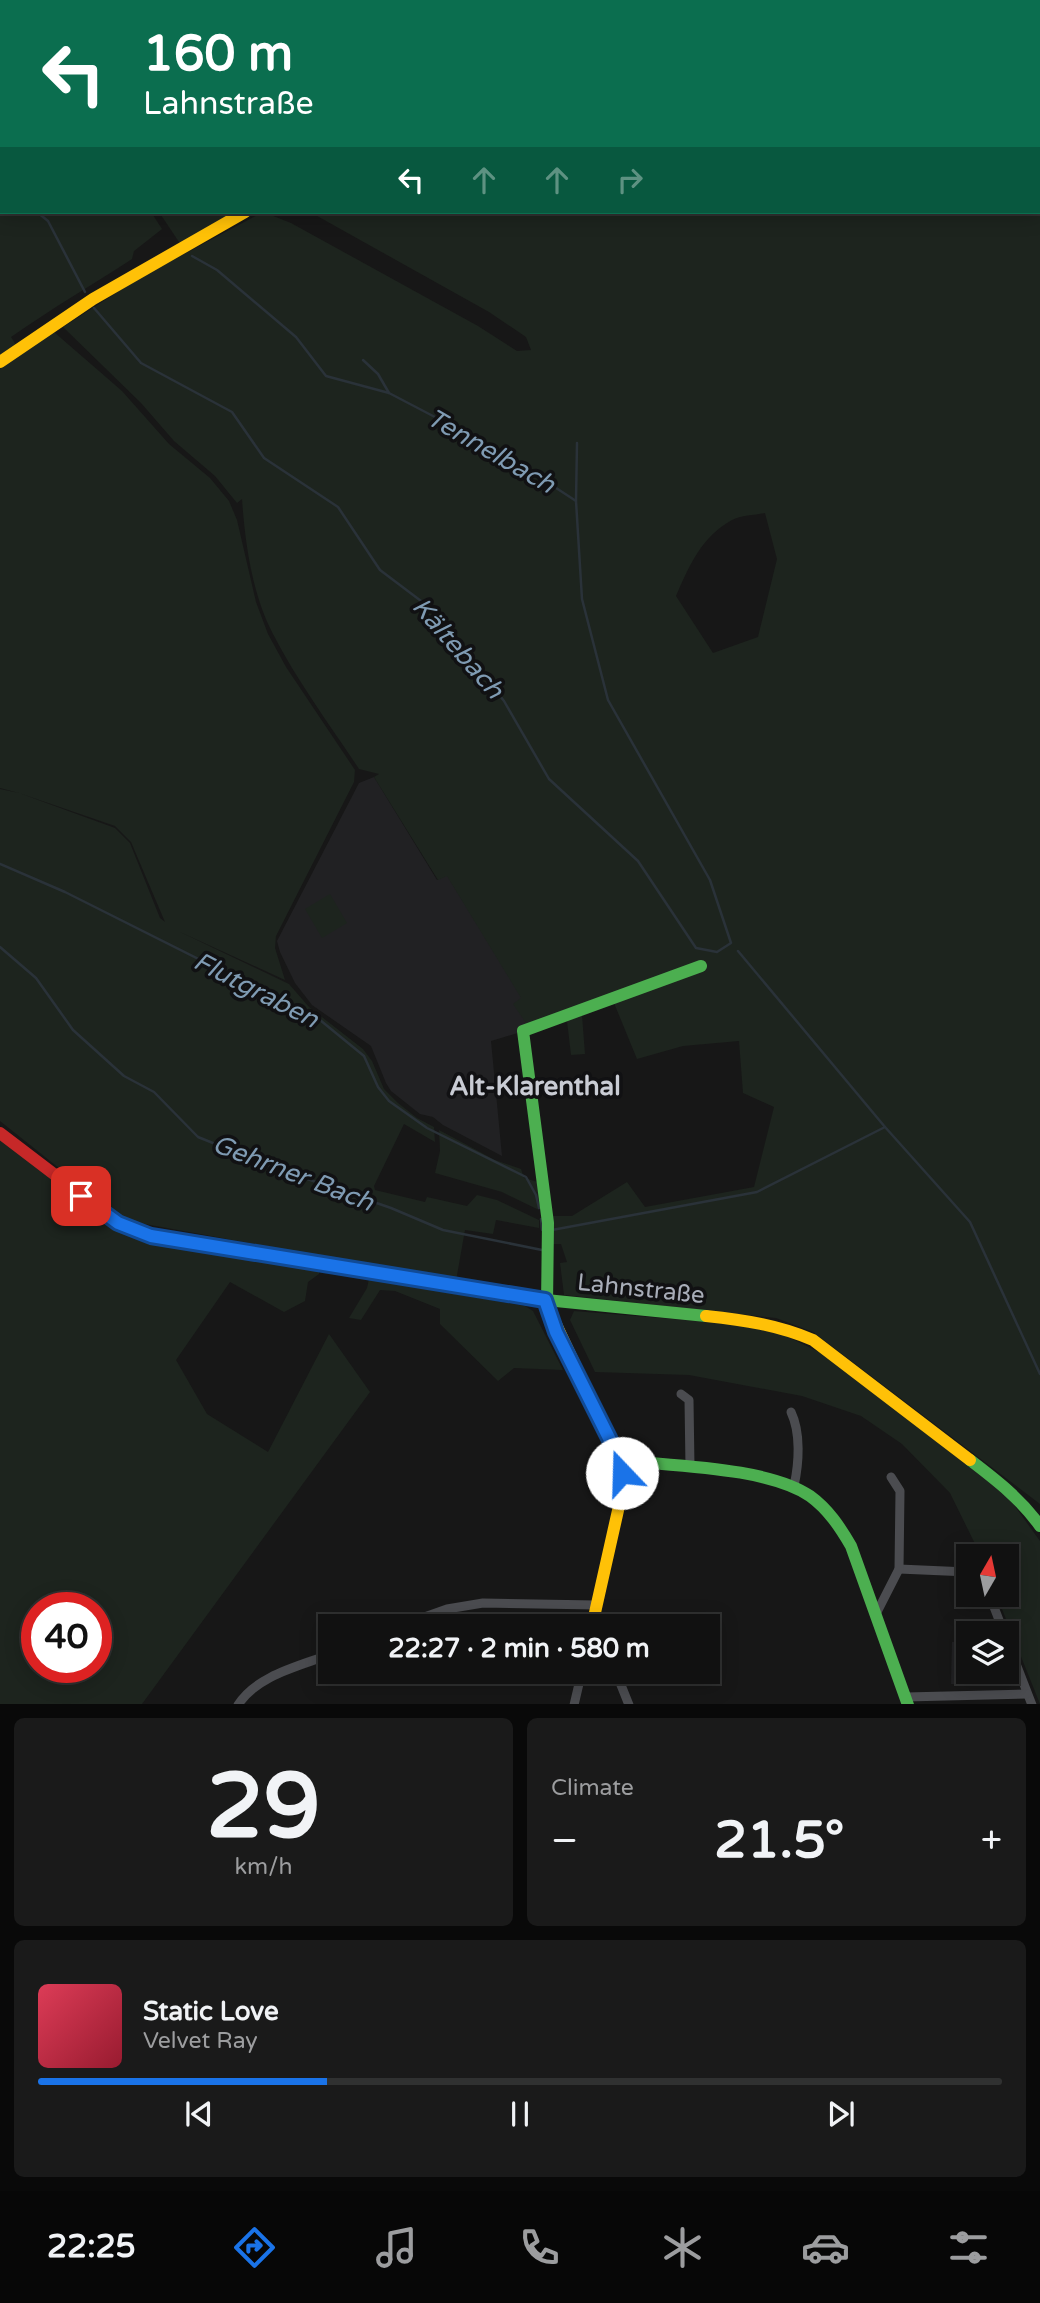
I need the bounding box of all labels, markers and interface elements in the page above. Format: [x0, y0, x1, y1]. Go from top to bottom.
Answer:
text: 160 m [143, 25, 293, 84]
icon: left [28, 28, 119, 119]
text: Lahnstraße [143, 85, 314, 123]
icon: left [392, 161, 430, 199]
icon: ahead [465, 161, 503, 199]
icon: ahead [538, 161, 576, 199]
icon: right [611, 161, 649, 199]
water label: Tennelbach [422, 402, 561, 501]
water label: Kältebach [406, 591, 511, 706]
water label: Flutgraben [189, 945, 324, 1035]
district label: Alt-Klarenthal [449, 1071, 621, 1102]
water label: Gehrner Bach [208, 1128, 379, 1218]
pin [51, 1166, 111, 1226]
icon: arrive [62, 1177, 100, 1215]
street label: Lahnstraße [576, 1268, 706, 1310]
position arrow [585, 1436, 659, 1510]
north arrow [956, 1544, 1018, 1606]
map controls [956, 1544, 1019, 1684]
speed limit sign: 40 [21, 1592, 112, 1683]
button: layers [956, 1621, 1019, 1684]
text: 22:27 · 2 min · 580 m [388, 1633, 650, 1664]
text: 29 [206, 1752, 321, 1862]
text: Climate [551, 1774, 634, 1802]
text: 21.5° [714, 1809, 844, 1872]
text: − [551, 1818, 578, 1864]
text: + [981, 1818, 1002, 1864]
text: km/h [235, 1853, 292, 1881]
text: Static Love [143, 1996, 279, 2027]
text: Velvet Ray [143, 2027, 258, 2055]
icon: previous [180, 2095, 218, 2133]
icon: pause [501, 2095, 539, 2133]
icon: next [822, 2095, 860, 2133]
icon: directions [230, 2223, 279, 2272]
icon: music [372, 2223, 421, 2272]
icon: phone [515, 2223, 564, 2272]
icon: climate [658, 2223, 707, 2272]
icon: car [801, 2223, 850, 2272]
icon: filters [944, 2223, 993, 2272]
text: 22:25 [47, 2228, 136, 2266]

